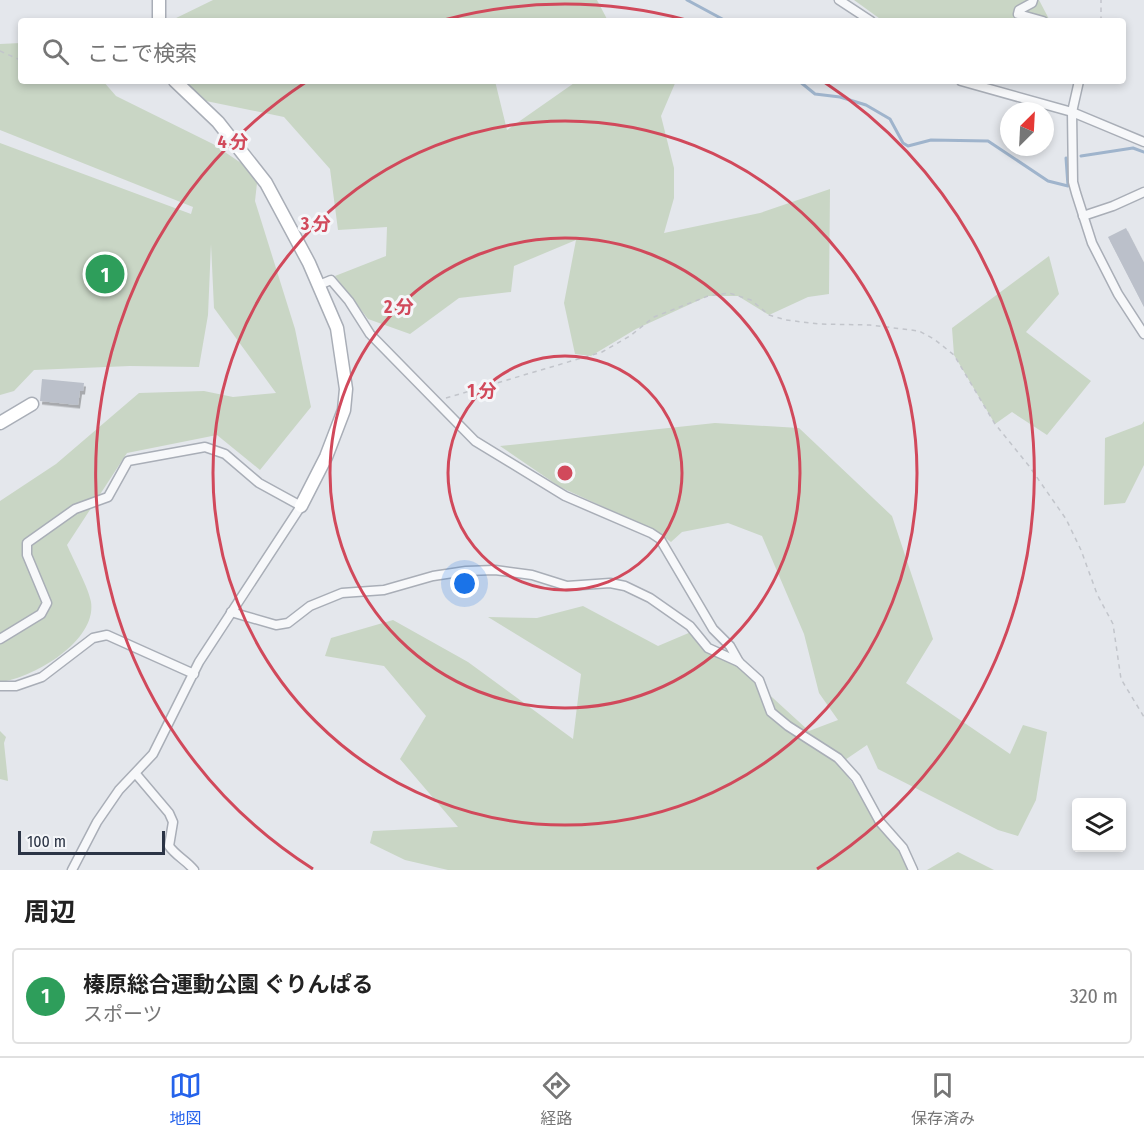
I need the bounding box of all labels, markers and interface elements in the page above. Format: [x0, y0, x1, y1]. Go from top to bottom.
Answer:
search box [18, 18, 1126, 84]
icon: search [39, 35, 72, 68]
text: ここで検索 [87, 40, 197, 67]
north arrow [1000, 102, 1054, 156]
text: 4 分 [218, 131, 249, 153]
text: 3 分 [300, 213, 331, 235]
pin: 1 [86, 252, 124, 296]
text: 2 分 [383, 296, 414, 318]
text: 1 分 [467, 380, 497, 402]
centre of rings [555, 463, 575, 483]
your location [450, 569, 479, 598]
map controls [1072, 798, 1126, 852]
button: layers [1072, 798, 1126, 852]
scale bar [18, 828, 165, 856]
text: 100 m [27, 832, 66, 851]
text: 周辺 [24, 897, 76, 928]
text: 榛原総合運動公園 ぐりんぱる [83, 971, 374, 998]
text: 1 [41, 984, 50, 1008]
text: 320 m [1070, 984, 1118, 1008]
text: スポーツ [83, 1002, 163, 1026]
tab: 地図 [169, 1069, 202, 1129]
tab: 経路 [540, 1069, 573, 1129]
tab: 保存済み [911, 1069, 975, 1129]

